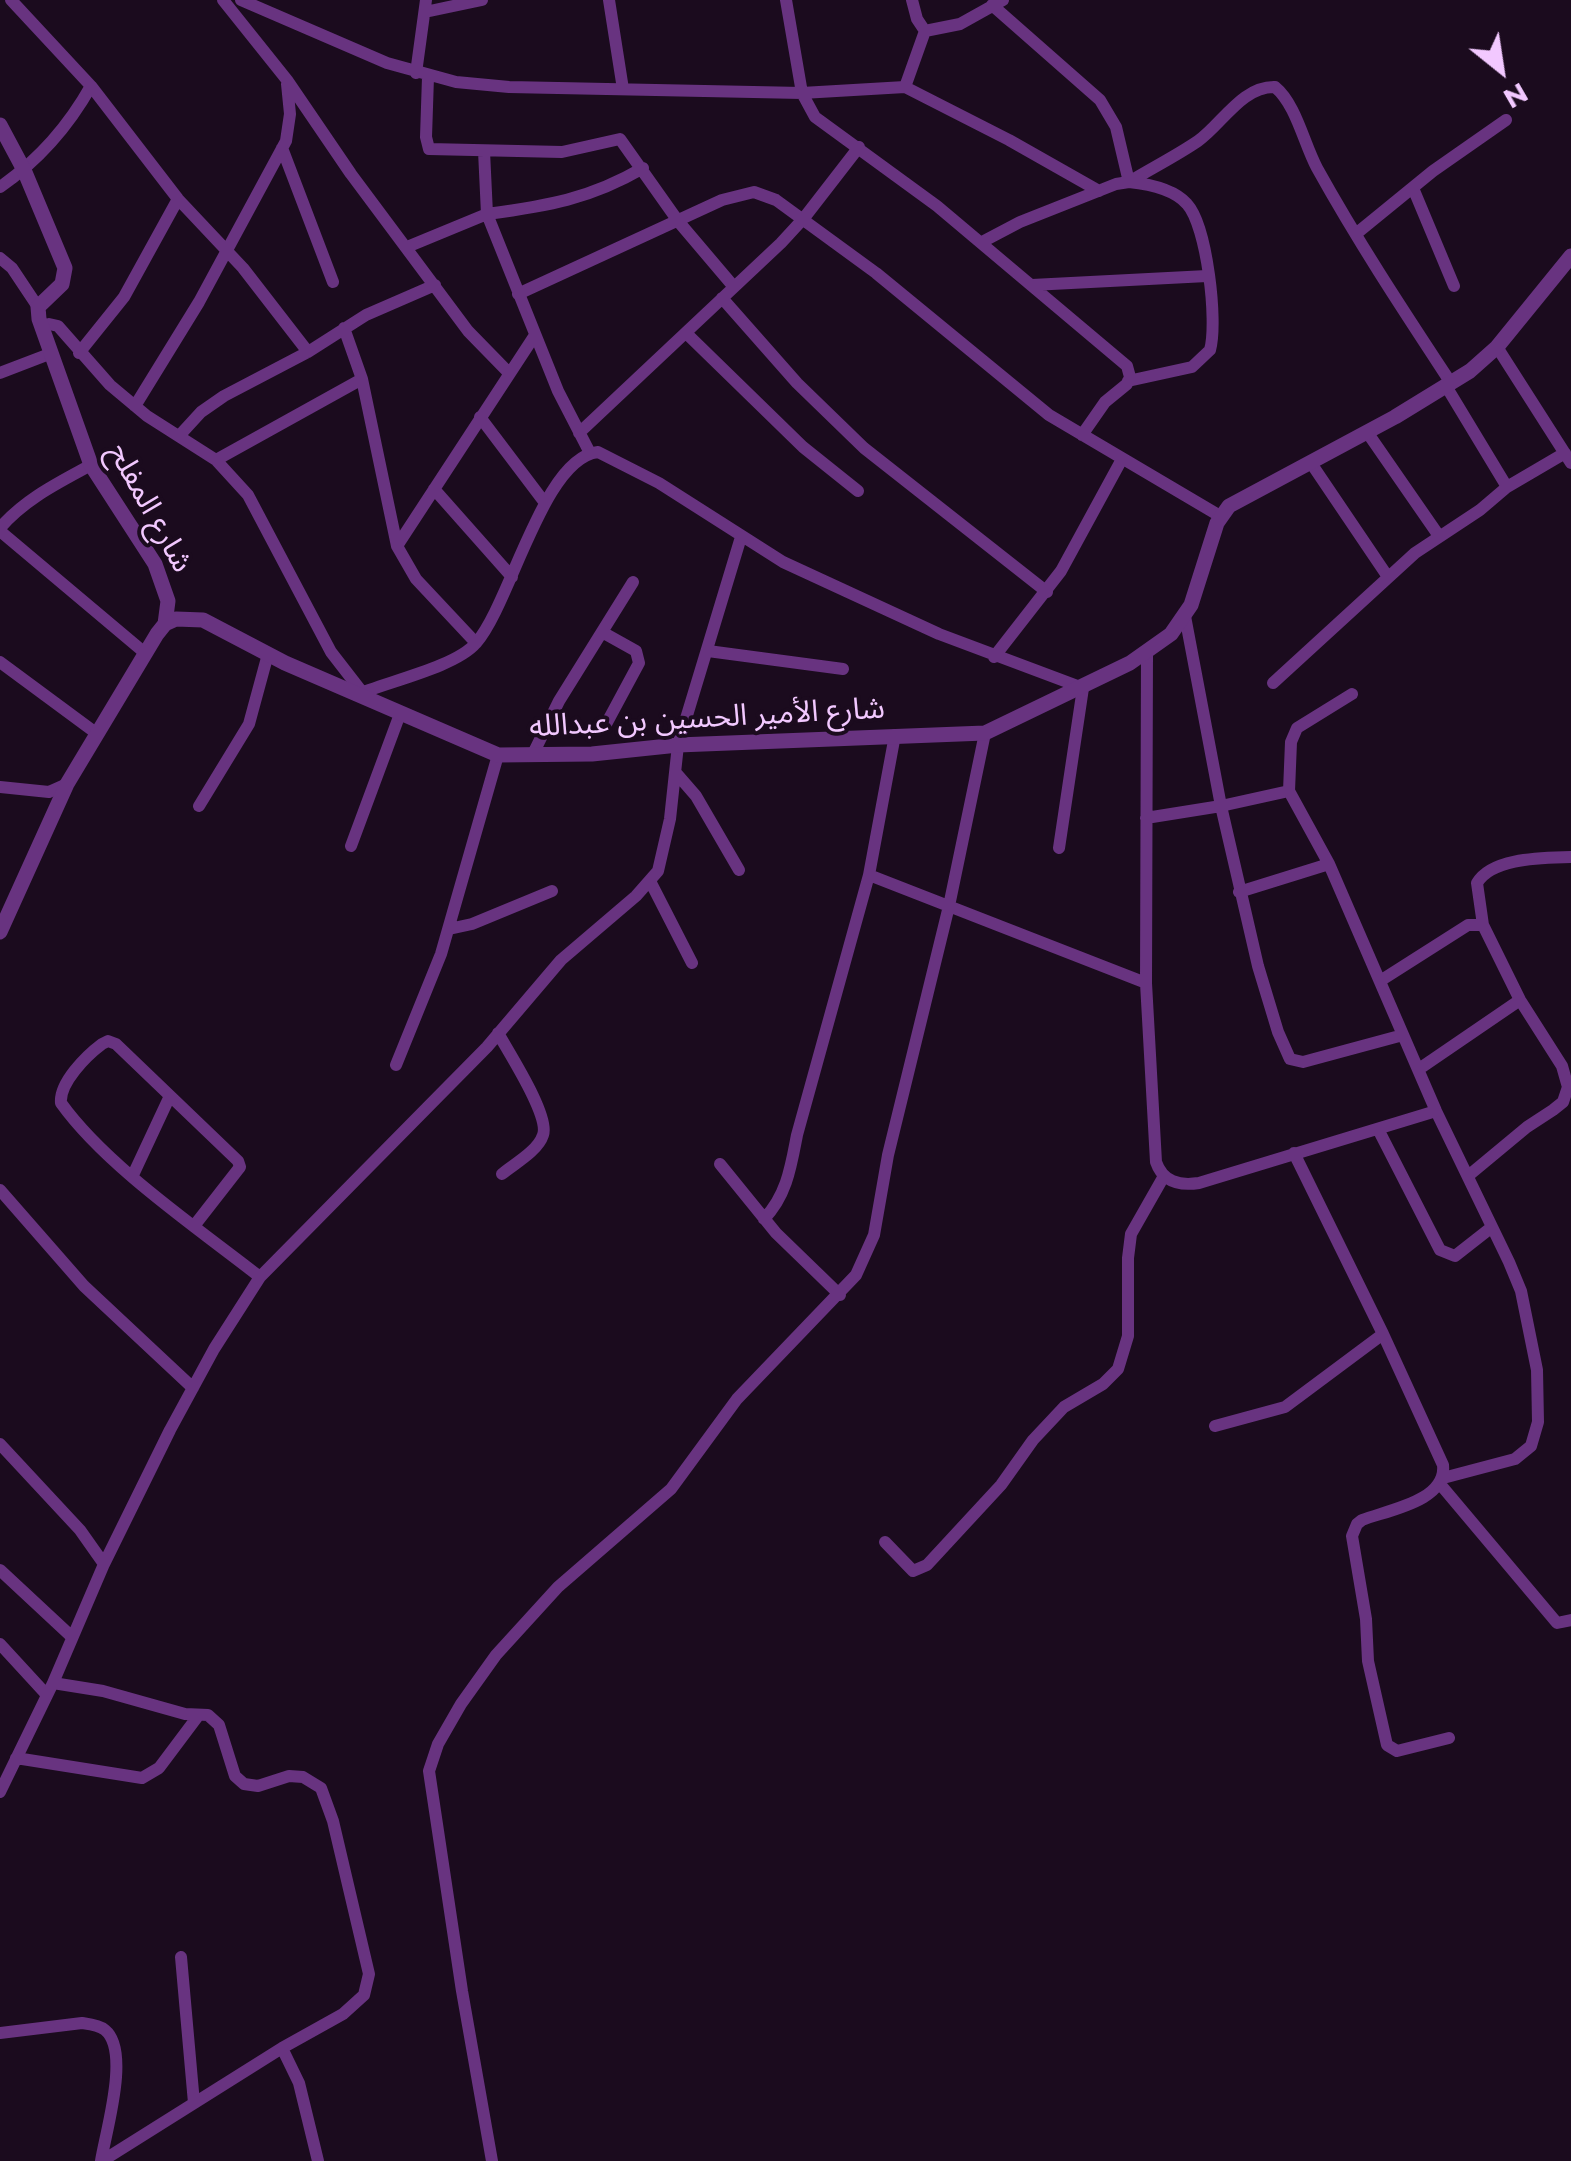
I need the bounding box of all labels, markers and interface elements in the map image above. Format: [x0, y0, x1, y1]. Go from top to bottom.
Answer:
north arrow [1451, 20, 1551, 120]
text: N [1498, 76, 1534, 116]
street label: شارع المفلح [100, 437, 200, 579]
street label: شارع الأمير الحسين بن عبدالله [528, 691, 886, 745]

